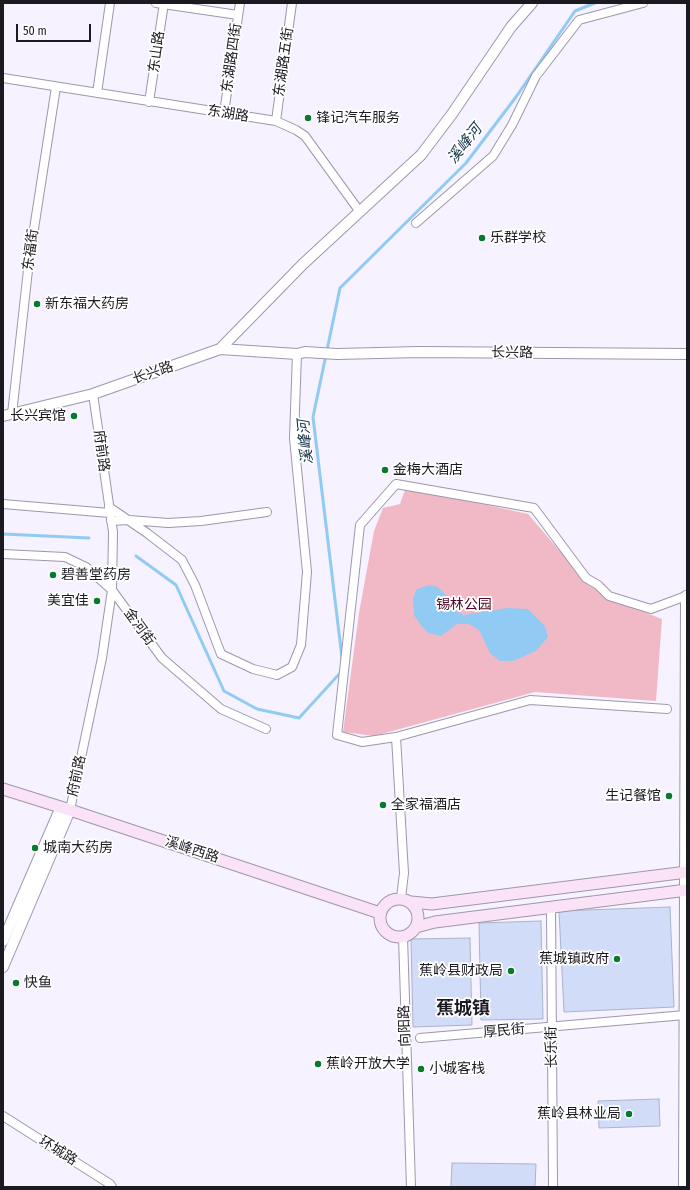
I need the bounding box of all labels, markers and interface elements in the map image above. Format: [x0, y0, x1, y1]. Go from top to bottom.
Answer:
scale bar [18, 16, 93, 42]
street label: 东湖路四街 [219, 22, 245, 94]
text: 50 m [23, 24, 47, 38]
street label: 东湖路五街 [271, 26, 297, 98]
street label: 东山路 [146, 30, 168, 74]
street label: 东湖路 [206, 102, 250, 126]
place label: 锋记汽车服务 [316, 110, 400, 126]
marker: 锋记汽车服务 [303, 113, 313, 123]
water label: 溪峰河 [444, 121, 486, 167]
street label: 东福街 [20, 228, 42, 272]
place label: 乐群学校 [490, 230, 546, 246]
marker: 乐群学校 [477, 233, 487, 243]
place label: 新东福大药房 [45, 296, 129, 312]
marker: 新东福大药房 [32, 299, 42, 309]
street label: 长兴路 [491, 344, 533, 362]
street label: 长兴路 [130, 358, 176, 388]
place label: 长兴宾馆 [10, 408, 66, 424]
marker: 长兴宾馆 [69, 411, 79, 421]
water label: 溪峰河 [295, 419, 317, 465]
street label: 府前路 [90, 429, 112, 473]
place label: 金梅大酒店 [393, 462, 463, 478]
marker: 金梅大酒店 [380, 465, 390, 475]
place label: 碧善堂药房 [61, 567, 131, 583]
marker: 碧善堂药房 [48, 570, 58, 580]
place label: 美宜佳 [47, 593, 89, 609]
marker: 美宜佳 [92, 596, 102, 606]
park label: 锡林公园 [436, 597, 492, 613]
street label: 金河街 [120, 605, 158, 649]
street label: 府前路 [64, 754, 90, 798]
place label: 生记餐馆 [605, 788, 661, 804]
marker: 生记餐馆 [664, 791, 674, 801]
place label: 全家福酒店 [391, 797, 461, 813]
marker: 全家福酒店 [378, 800, 388, 810]
street label: 溪峰西路 [163, 833, 221, 867]
place label: 城南大药房 [43, 840, 113, 856]
marker: 城南大药房 [30, 843, 40, 853]
place label: 蕉城镇政府 [539, 951, 609, 967]
marker: 蕉城镇政府 [612, 954, 622, 964]
place label: 蕉岭县财政局 [419, 963, 503, 979]
marker: 蕉岭县财政局 [506, 966, 516, 976]
place label: 快鱼 [24, 975, 52, 991]
marker: 快鱼 [11, 978, 21, 988]
district label: 蕉城镇 [436, 998, 490, 1020]
street label: 向阳路 [396, 1005, 414, 1047]
street label: 厚民街 [482, 1021, 526, 1041]
street label: 长乐街 [543, 1026, 561, 1068]
place label: 蕉岭开放大学 [326, 1056, 410, 1072]
marker: 蕉岭开放大学 [313, 1059, 323, 1069]
place label: 小城客栈 [429, 1061, 485, 1077]
marker: 小城客栈 [416, 1064, 426, 1074]
place label: 蕉岭县林业局 [537, 1106, 621, 1122]
marker: 蕉岭县林业局 [624, 1109, 634, 1119]
street label: 环城路 [36, 1133, 80, 1169]

